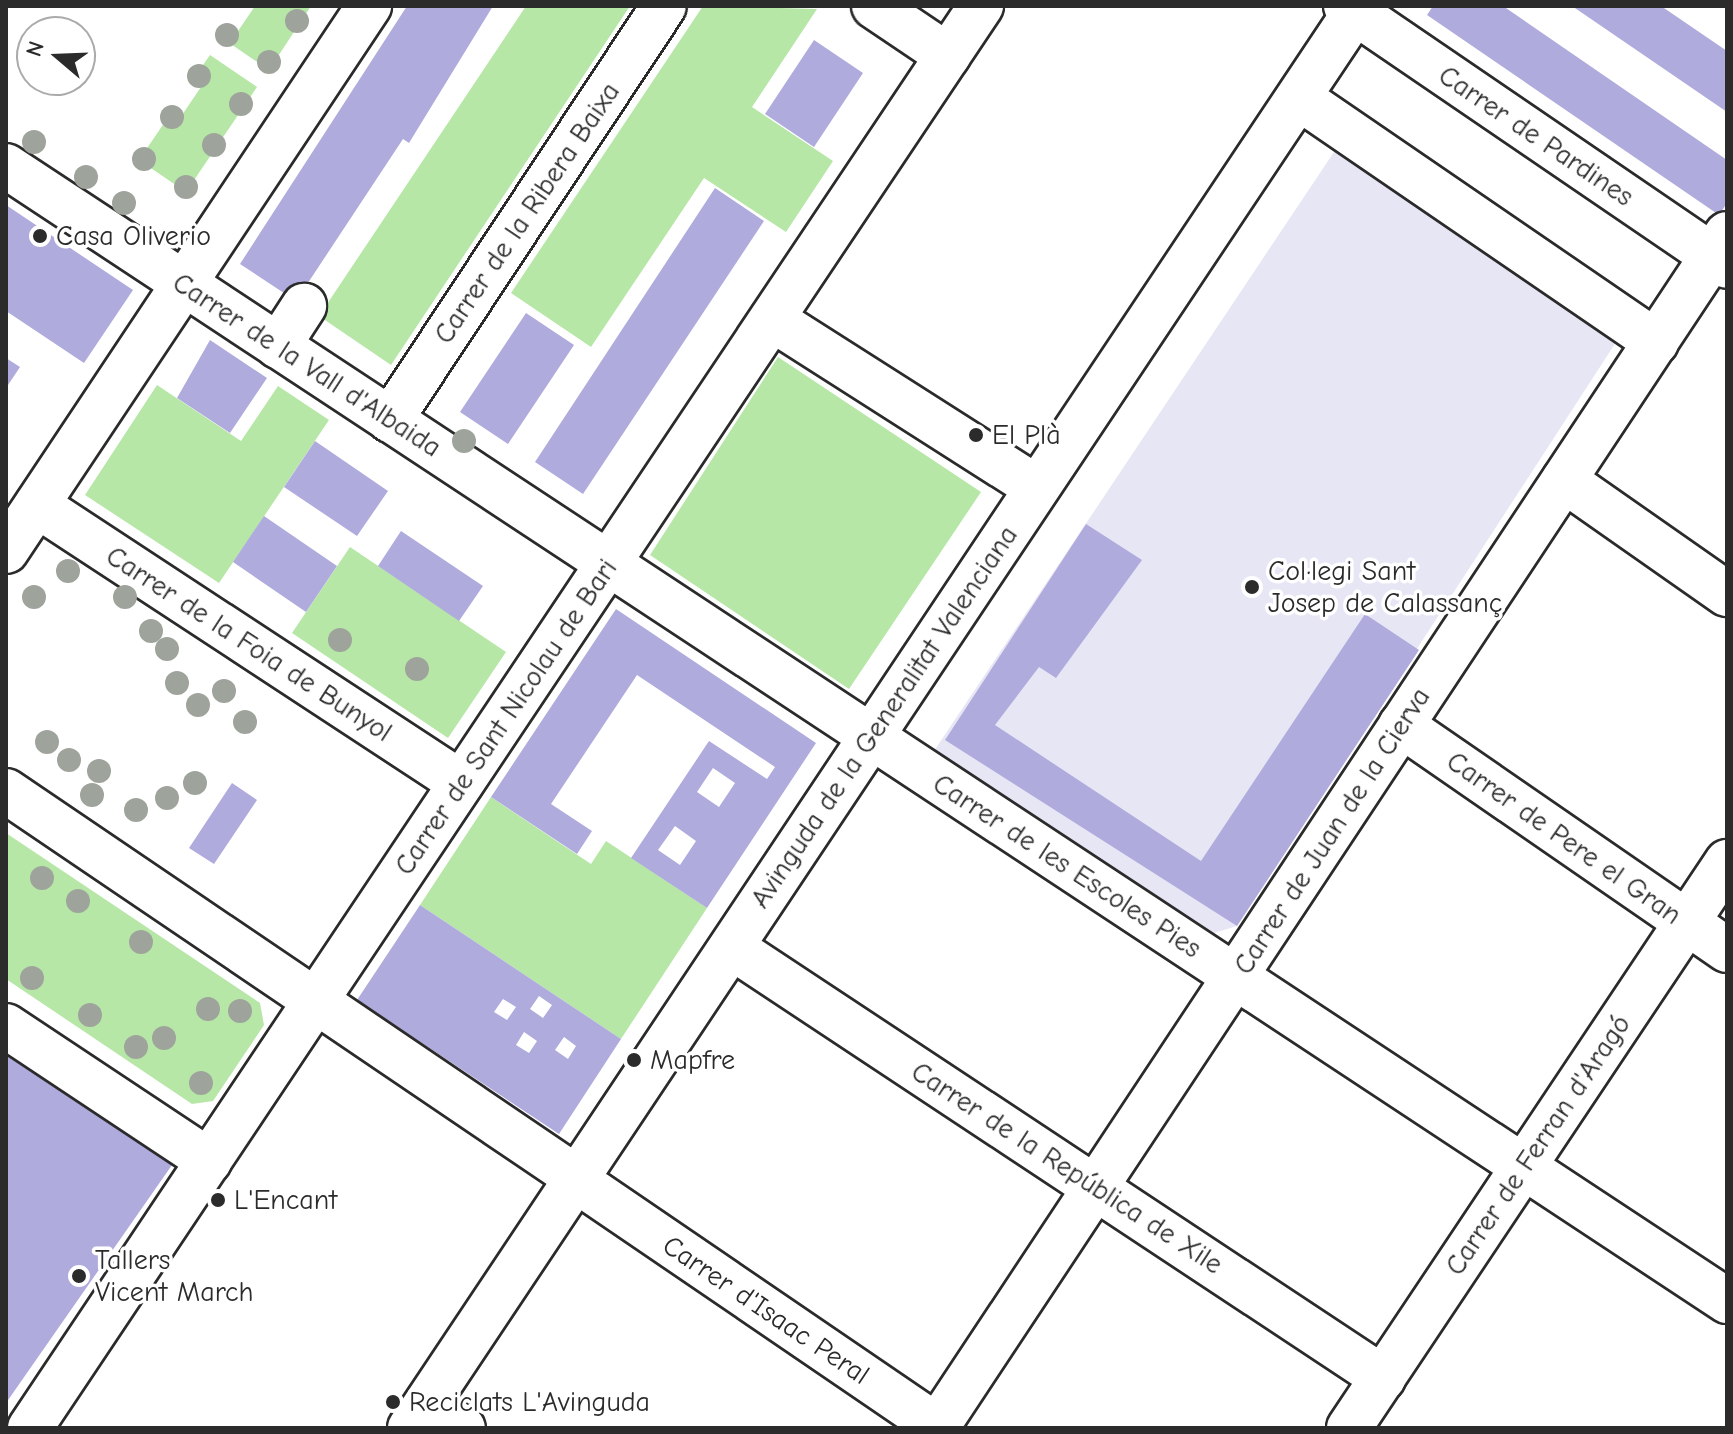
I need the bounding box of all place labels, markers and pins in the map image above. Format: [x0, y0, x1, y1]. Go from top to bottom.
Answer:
place label: Casa Oliverio [56, 219, 211, 253]
marker: Casa Oliverio [31, 227, 49, 245]
place label: El Plà [992, 418, 1061, 452]
marker: El Plà [967, 426, 985, 444]
place label: Col·legi Sant Josep de Calassanç [1268, 554, 1502, 620]
marker: Col·legi Sant Josep de Calassanç [1243, 578, 1261, 596]
place label: Mapfre [650, 1043, 735, 1077]
marker: Mapfre [625, 1051, 643, 1069]
place label: L'Encant [234, 1183, 337, 1217]
marker: L'Encant [209, 1191, 227, 1209]
place label: Tallers Vicent March [95, 1243, 253, 1309]
marker: Tallers Vicent March [70, 1267, 88, 1285]
place label: Reciclats L'Avinguda [409, 1385, 650, 1419]
marker: Reciclats L'Avinguda [384, 1393, 402, 1411]

